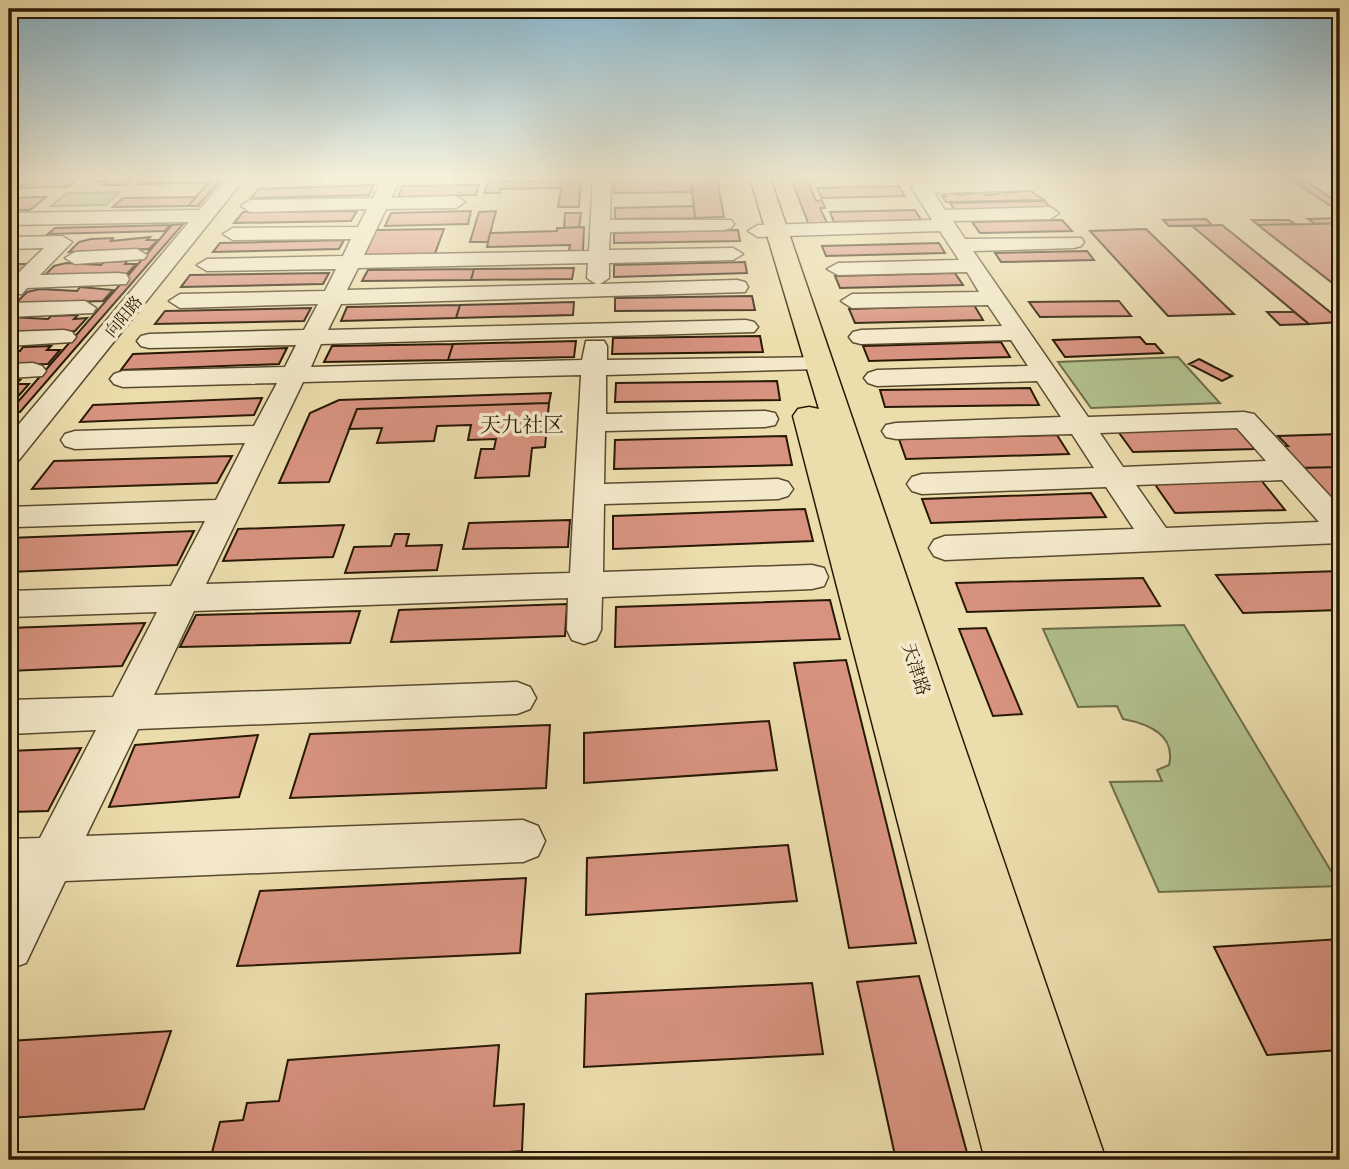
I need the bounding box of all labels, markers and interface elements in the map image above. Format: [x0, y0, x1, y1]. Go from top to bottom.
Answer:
street label: 向阳路 [100, 291, 146, 341]
district label: 天九社区 [480, 412, 564, 437]
street label: 天津路 [897, 640, 935, 698]

